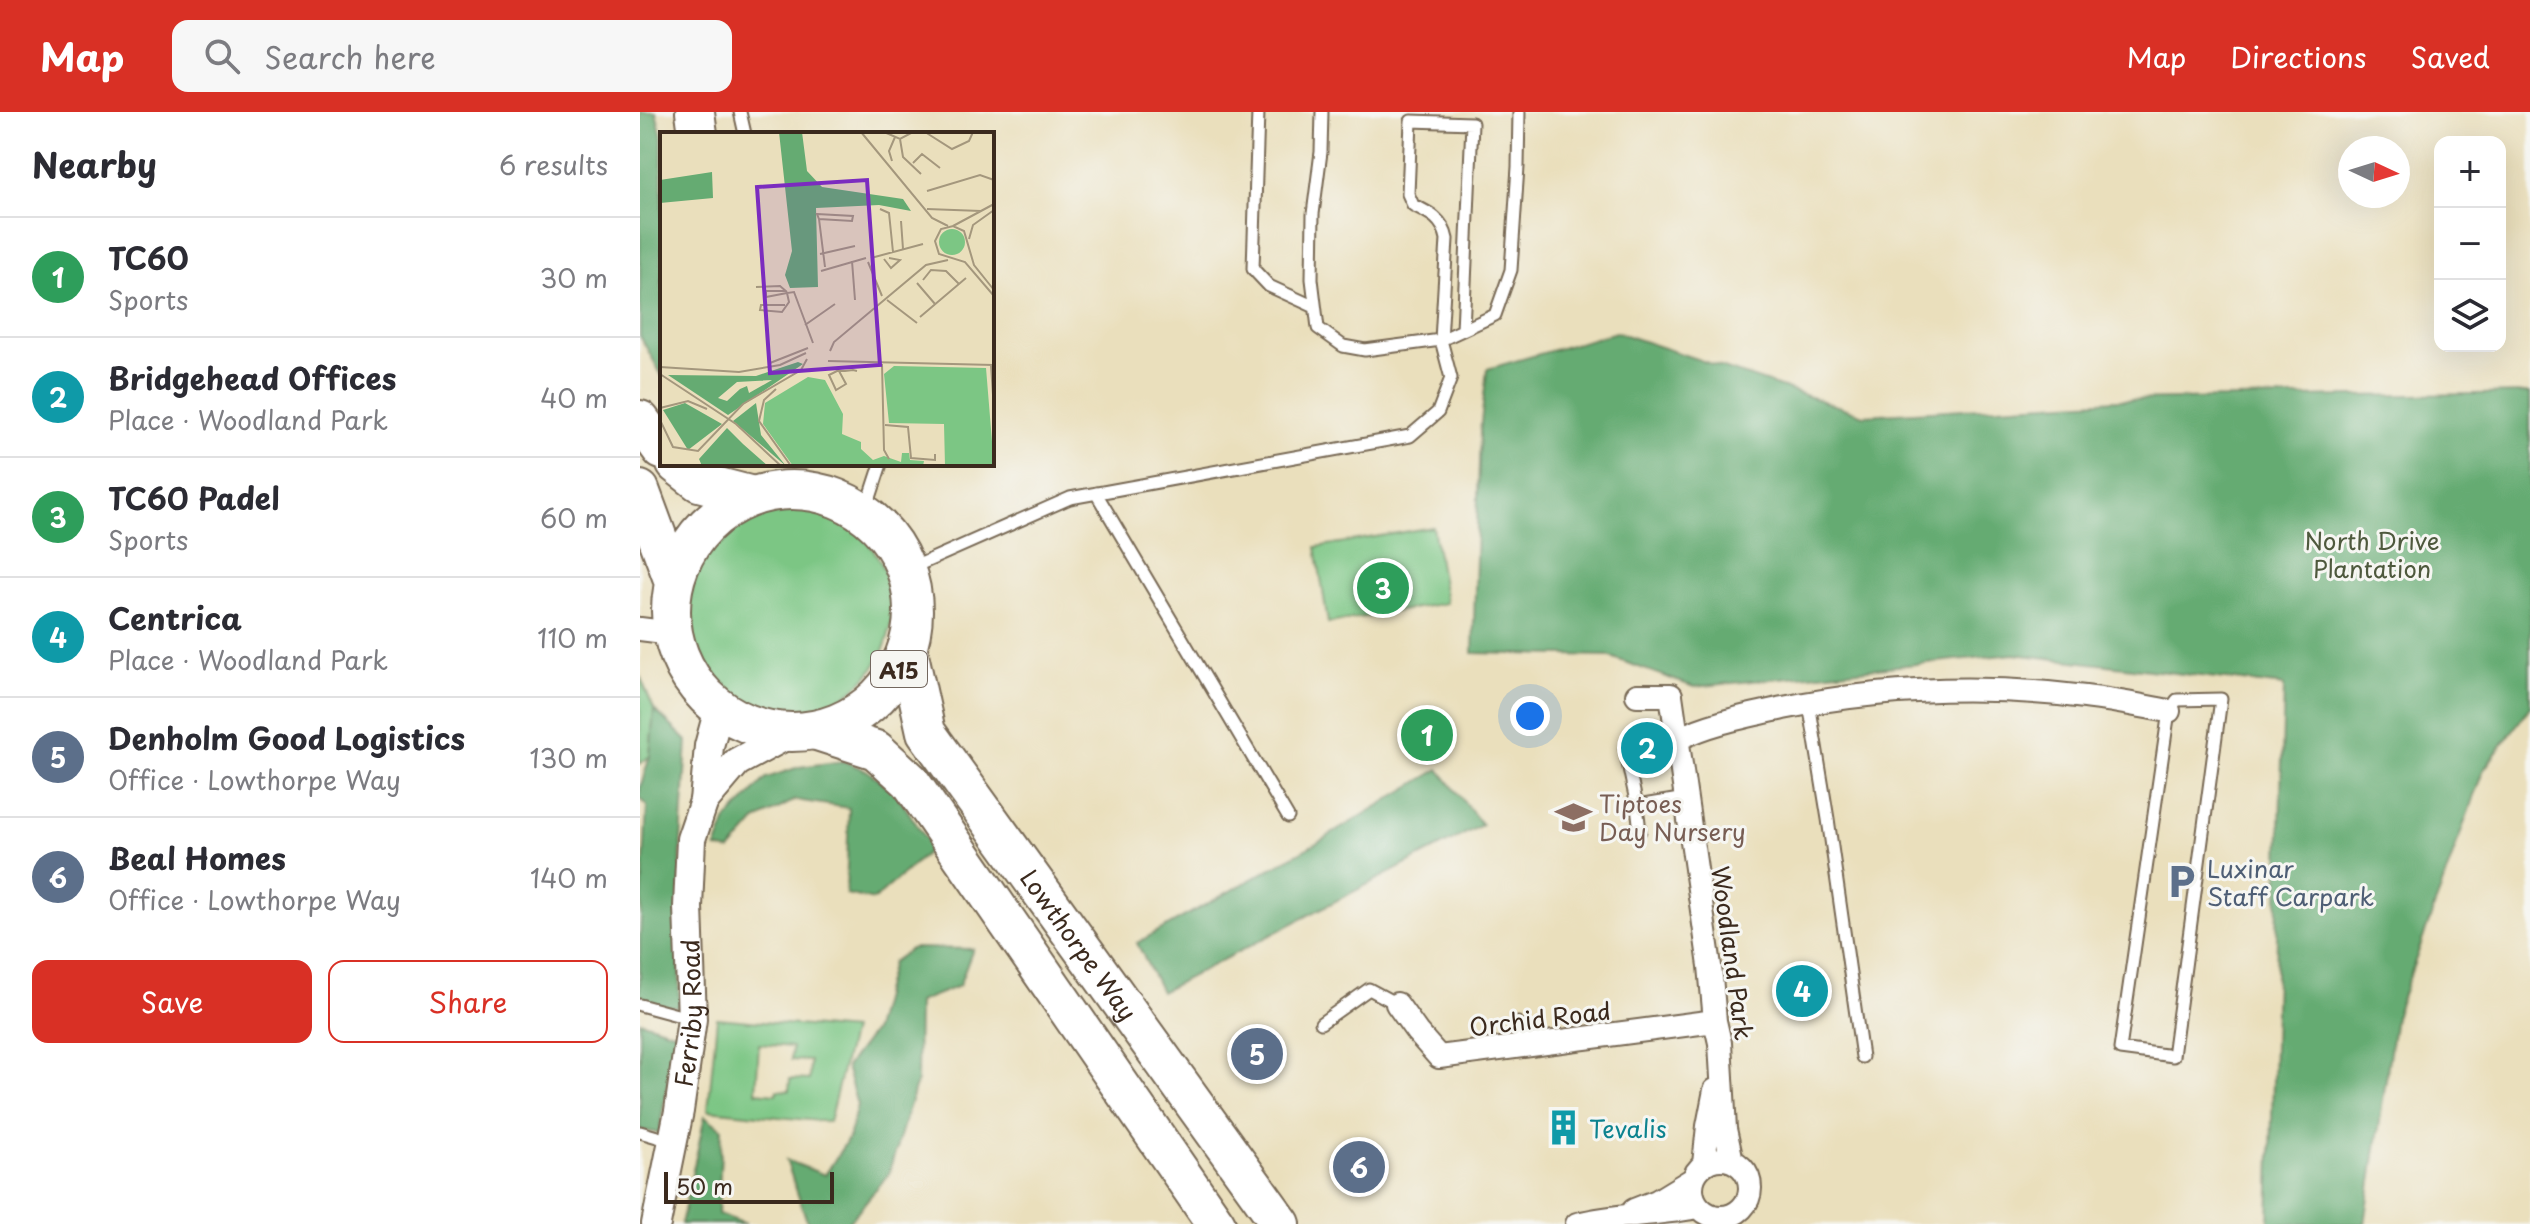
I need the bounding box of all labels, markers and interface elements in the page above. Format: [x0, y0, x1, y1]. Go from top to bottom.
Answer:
search box [172, 20, 732, 92]
text: Map [40, 28, 124, 85]
icon: search [200, 34, 244, 78]
text: Search here [264, 34, 436, 79]
text: Map [2127, 35, 2186, 78]
text: Directions [2230, 35, 2367, 78]
text: Saved [2411, 35, 2490, 78]
inset map [660, 132, 994, 466]
north arrow [2338, 136, 2410, 208]
map controls [2434, 136, 2506, 352]
button: + [2434, 136, 2506, 208]
text: Nearby [32, 138, 157, 190]
text: 6 results [499, 145, 608, 184]
button: − [2434, 208, 2506, 280]
text: TC60 [108, 235, 189, 280]
text: 1 [52, 258, 64, 297]
text: 30 m [540, 258, 608, 297]
text: Sports [108, 280, 188, 319]
button: layers [2434, 280, 2506, 352]
text: Bridgehead Offices [108, 355, 397, 400]
text: 2 [49, 378, 67, 417]
text: 40 m [540, 378, 608, 417]
text: Place · Woodland Park [108, 400, 388, 439]
text: TC60 Padel [108, 475, 280, 520]
text: 3 [49, 498, 67, 537]
text: 60 m [540, 498, 608, 537]
text: Sports [108, 520, 188, 559]
park label: North Drive Plantation [2304, 522, 2440, 586]
pin: 3 [1357, 558, 1409, 618]
text: Centrica [108, 595, 242, 640]
text: 4 [49, 618, 67, 657]
text: 110 m [537, 618, 608, 657]
text: Place · Woodland Park [108, 640, 388, 679]
road number: A15 [871, 651, 927, 687]
your location [1510, 696, 1550, 736]
pin: 1 [1401, 705, 1453, 765]
text: Denholm Good Logistics [108, 715, 465, 760]
pin: 2 [1621, 718, 1673, 778]
text: 5 [50, 738, 66, 777]
text: 130 m [529, 738, 608, 777]
text: Office · Lowthorpe Way [108, 760, 401, 799]
place label: Tiptoes Day Nursery [1599, 785, 1746, 849]
school or university icon: Tiptoes Day Nursery [1554, 798, 1592, 836]
text: Beal Homes [108, 835, 286, 880]
place label: Luxinar Staff Carpark [2207, 850, 2374, 914]
text: 6 [49, 858, 67, 897]
text: 140 m [530, 858, 608, 897]
street label: Lowthorpe Way [1012, 861, 1146, 1028]
parking icon: Luxinar Staff Carpark [2162, 863, 2200, 901]
street label: Woodland Park [1703, 864, 1763, 1042]
text: Office · Lowthorpe Way [108, 880, 401, 919]
street label: Ferriby Road [665, 939, 710, 1089]
button: Save [32, 960, 312, 1043]
button: Share [328, 960, 608, 1043]
pin: 4 [1776, 961, 1828, 1021]
street label: Orchid Road [1467, 991, 1613, 1045]
pin: 5 [1231, 1024, 1283, 1084]
building icon: Tevalis [1544, 1109, 1582, 1147]
place label: Tevalis [1589, 1110, 1667, 1146]
pin: 6 [1333, 1137, 1385, 1197]
scale bar [664, 1168, 834, 1204]
text: 50 m [676, 1169, 733, 1202]

